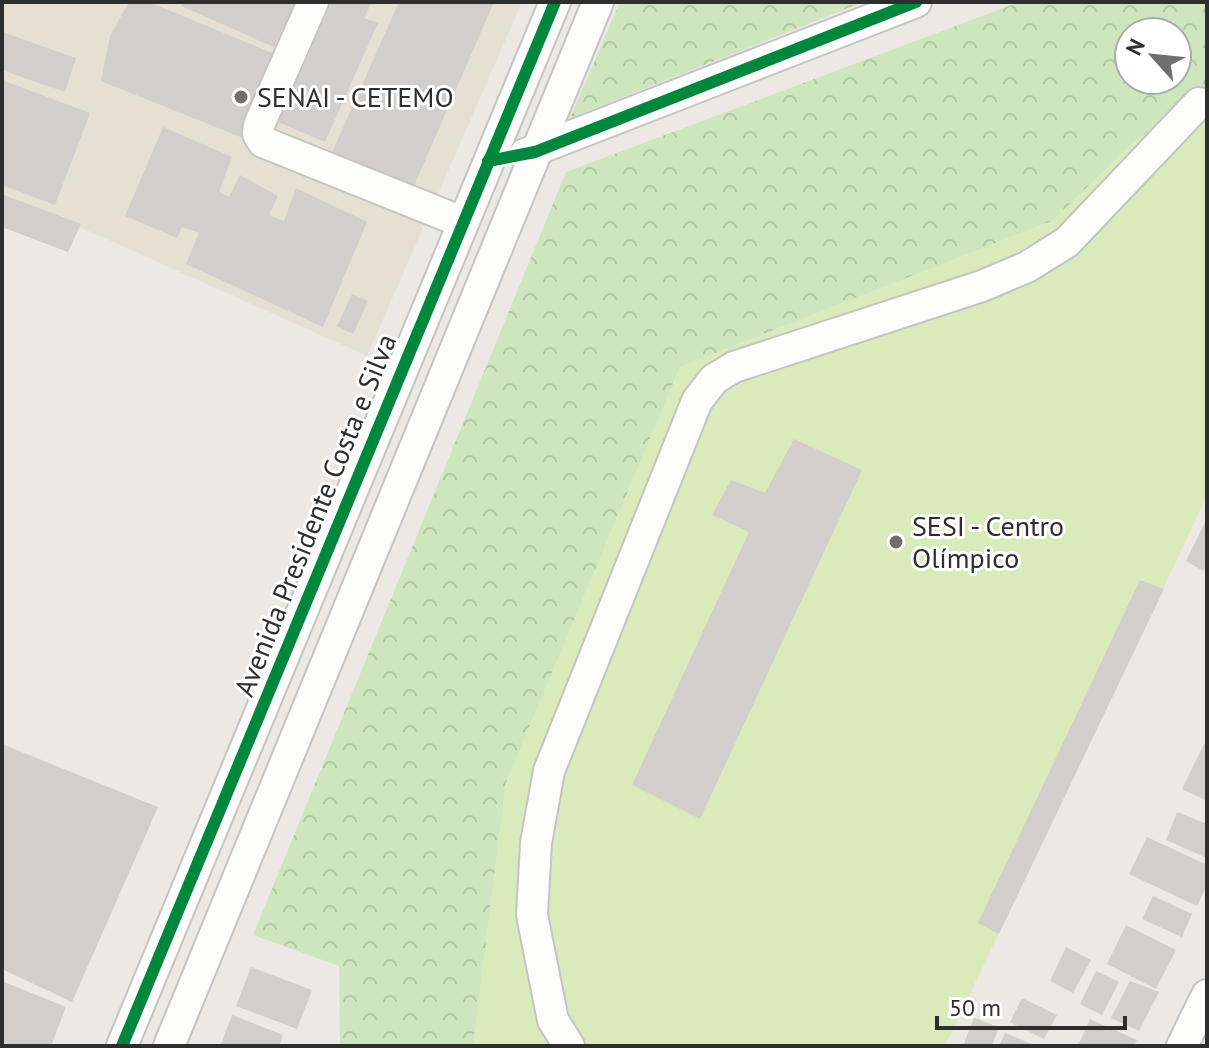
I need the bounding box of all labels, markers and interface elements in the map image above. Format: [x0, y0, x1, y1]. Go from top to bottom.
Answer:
north arrow [1113, 16, 1193, 96]
text: N [1119, 34, 1151, 60]
place label: SENAI - CETEMO [257, 78, 454, 115]
marker: SENAI - CETEMO [232, 88, 250, 106]
street label: Avenida Presidente Costa e Silva [225, 328, 404, 701]
place label: SESI - Centro Olímpico [912, 507, 1064, 576]
marker: SESI - Centro Olímpico [887, 533, 905, 551]
scale bar [937, 980, 1125, 1030]
text: 50 m [949, 992, 1001, 1023]

